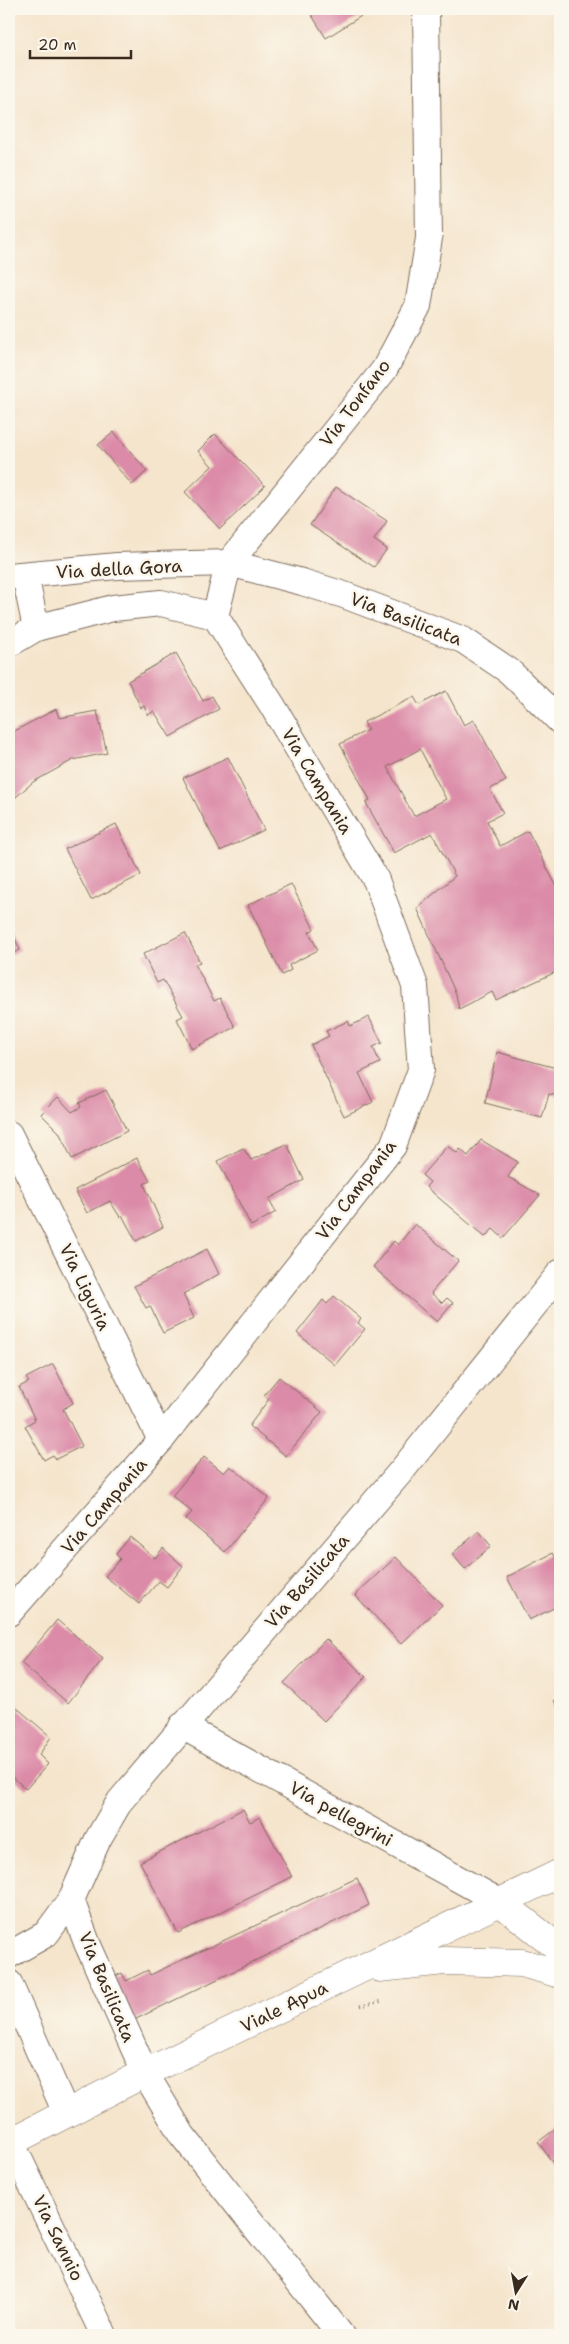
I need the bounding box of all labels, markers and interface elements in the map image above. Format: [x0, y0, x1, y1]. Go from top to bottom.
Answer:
scale bar [30, 28, 131, 60]
text: 20 m [38, 35, 77, 55]
street label: Via Tonfano [314, 354, 396, 452]
street label: Via della Gora [55, 554, 183, 584]
street label: Via Basilicata [347, 587, 465, 651]
street label: Via Campania [276, 723, 358, 839]
street label: Via Campania [310, 1135, 402, 1245]
street label: Via Liguria [54, 1240, 116, 1334]
street label: Via Campania [56, 1453, 152, 1559]
street label: Via Basilicata [259, 1529, 355, 1633]
street label: Via pellegrini [285, 1776, 397, 1852]
street label: Via Basilicata [73, 1928, 141, 2046]
street label: Viale Apua [236, 1976, 332, 2038]
street label: Via Sannio [27, 2191, 89, 2285]
north arrow [492, 2266, 542, 2316]
text: N [506, 2295, 521, 2315]

